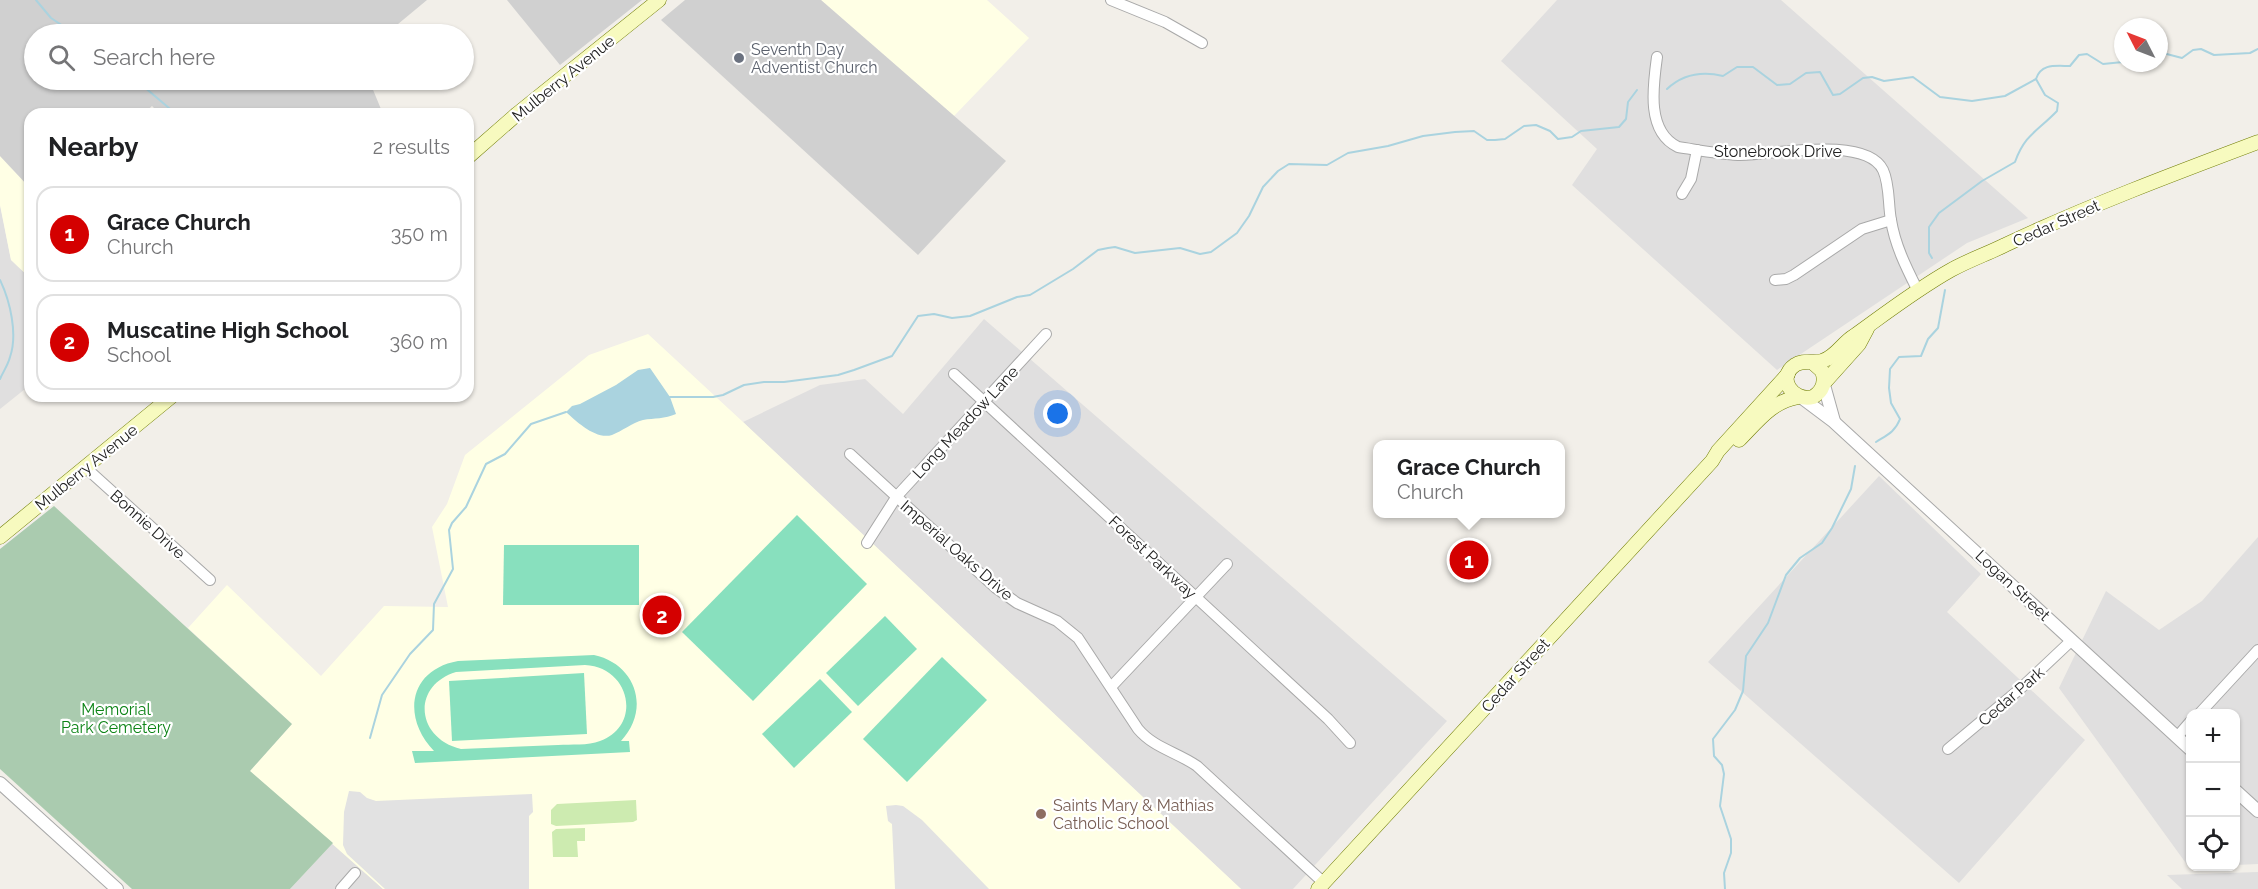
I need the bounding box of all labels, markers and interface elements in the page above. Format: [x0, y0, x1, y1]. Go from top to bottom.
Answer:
north arrow [2114, 18, 2168, 72]
search box [24, 24, 474, 90]
street label: Mulberry Avenue [508, 31, 618, 126]
place label: Seventh Day Adventist Church [751, 40, 878, 77]
icon: search [45, 41, 78, 74]
text: Search here [93, 44, 215, 70]
marker: Seventh Day Adventist Church [732, 51, 746, 65]
text: Nearby [48, 132, 138, 162]
text: 2 results [373, 135, 450, 159]
street label: Stonebrook Drive [1714, 142, 1842, 161]
street label: Cedar Street [2010, 196, 2103, 251]
text: Grace Church [107, 209, 251, 235]
text: 1 [65, 222, 74, 246]
text: 350 m [391, 222, 448, 246]
text: Church [107, 235, 174, 259]
text: Muscatine High School [107, 317, 349, 343]
text: 2 [64, 330, 75, 354]
text: 360 m [390, 330, 448, 354]
text: School [107, 343, 171, 367]
street label: Long Meadow Lane [908, 362, 1022, 482]
your location [1043, 399, 1072, 428]
street label: Mulberry Avenue [31, 420, 141, 515]
popup [1373, 440, 1565, 518]
text: Grace Church [1397, 454, 1541, 480]
text: Church [1397, 480, 1464, 504]
street label: Bonnie Drive [106, 486, 189, 563]
street label: Imperial Oaks Drive [897, 496, 1017, 604]
street label: Forest Parkway [1105, 512, 1201, 603]
pin: 1 [1450, 538, 1488, 582]
street label: Logan Street [1971, 546, 2054, 625]
pin: 2 [642, 592, 682, 638]
street label: Cedar Street [1477, 634, 1554, 716]
street label: Cedar Park [1975, 662, 2049, 730]
park label: Memorial Park Cemetery [61, 700, 171, 737]
map controls [2186, 709, 2240, 871]
button: + [2186, 709, 2240, 763]
button: − [2186, 763, 2240, 817]
place label: Saints Mary & Mathias Catholic School [1053, 796, 1214, 833]
marker: Saints Mary & Mathias Catholic School [1034, 807, 1048, 821]
button: locate [2186, 817, 2240, 871]

